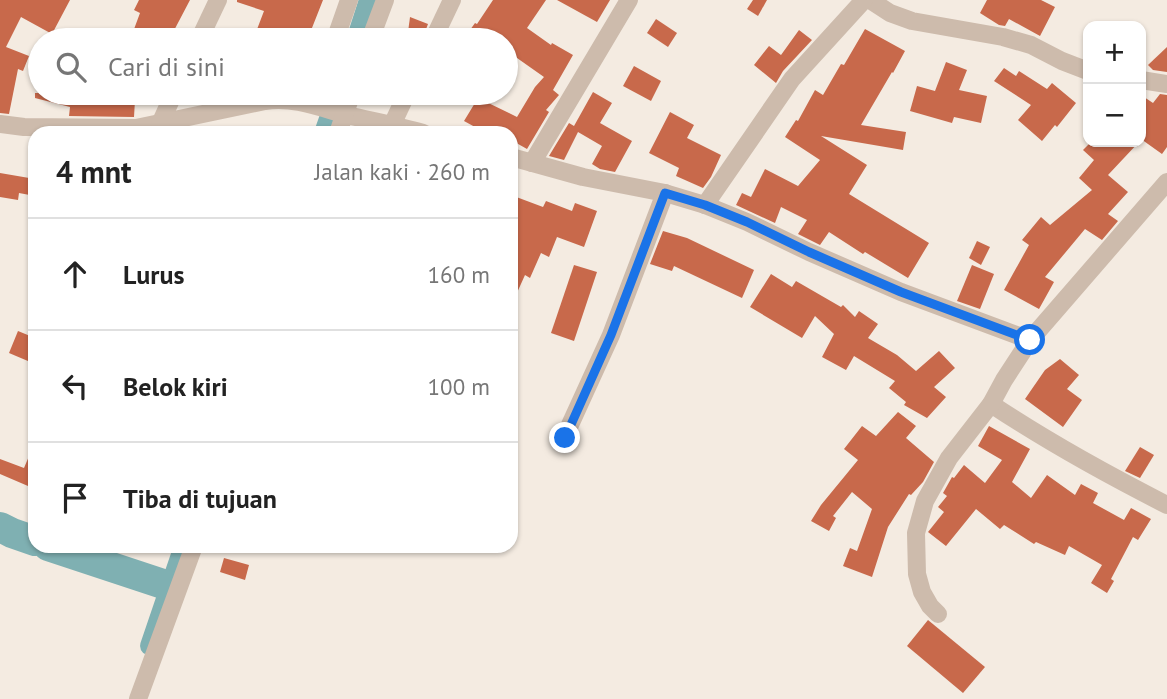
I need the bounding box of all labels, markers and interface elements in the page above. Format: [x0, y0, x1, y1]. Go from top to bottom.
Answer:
map controls [1083, 21, 1146, 147]
button: + [1083, 21, 1146, 84]
search box [28, 28, 518, 105]
icon: search [52, 48, 90, 86]
text: Cari di sini [108, 50, 225, 83]
button: − [1083, 84, 1146, 147]
text: 4 mnt [56, 152, 132, 191]
text: Jalan kaki · 260 m [315, 157, 490, 186]
icon: ahead [56, 255, 94, 293]
text: Lurus [123, 258, 184, 291]
text: 160 m [428, 260, 490, 289]
route start [1014, 324, 1045, 355]
icon: left [56, 367, 94, 405]
text: Belok kiri [123, 370, 228, 403]
text: 100 m [428, 372, 490, 401]
route end [549, 422, 580, 453]
icon: arrive [56, 479, 94, 517]
text: Tiba di tujuan [123, 482, 277, 515]

